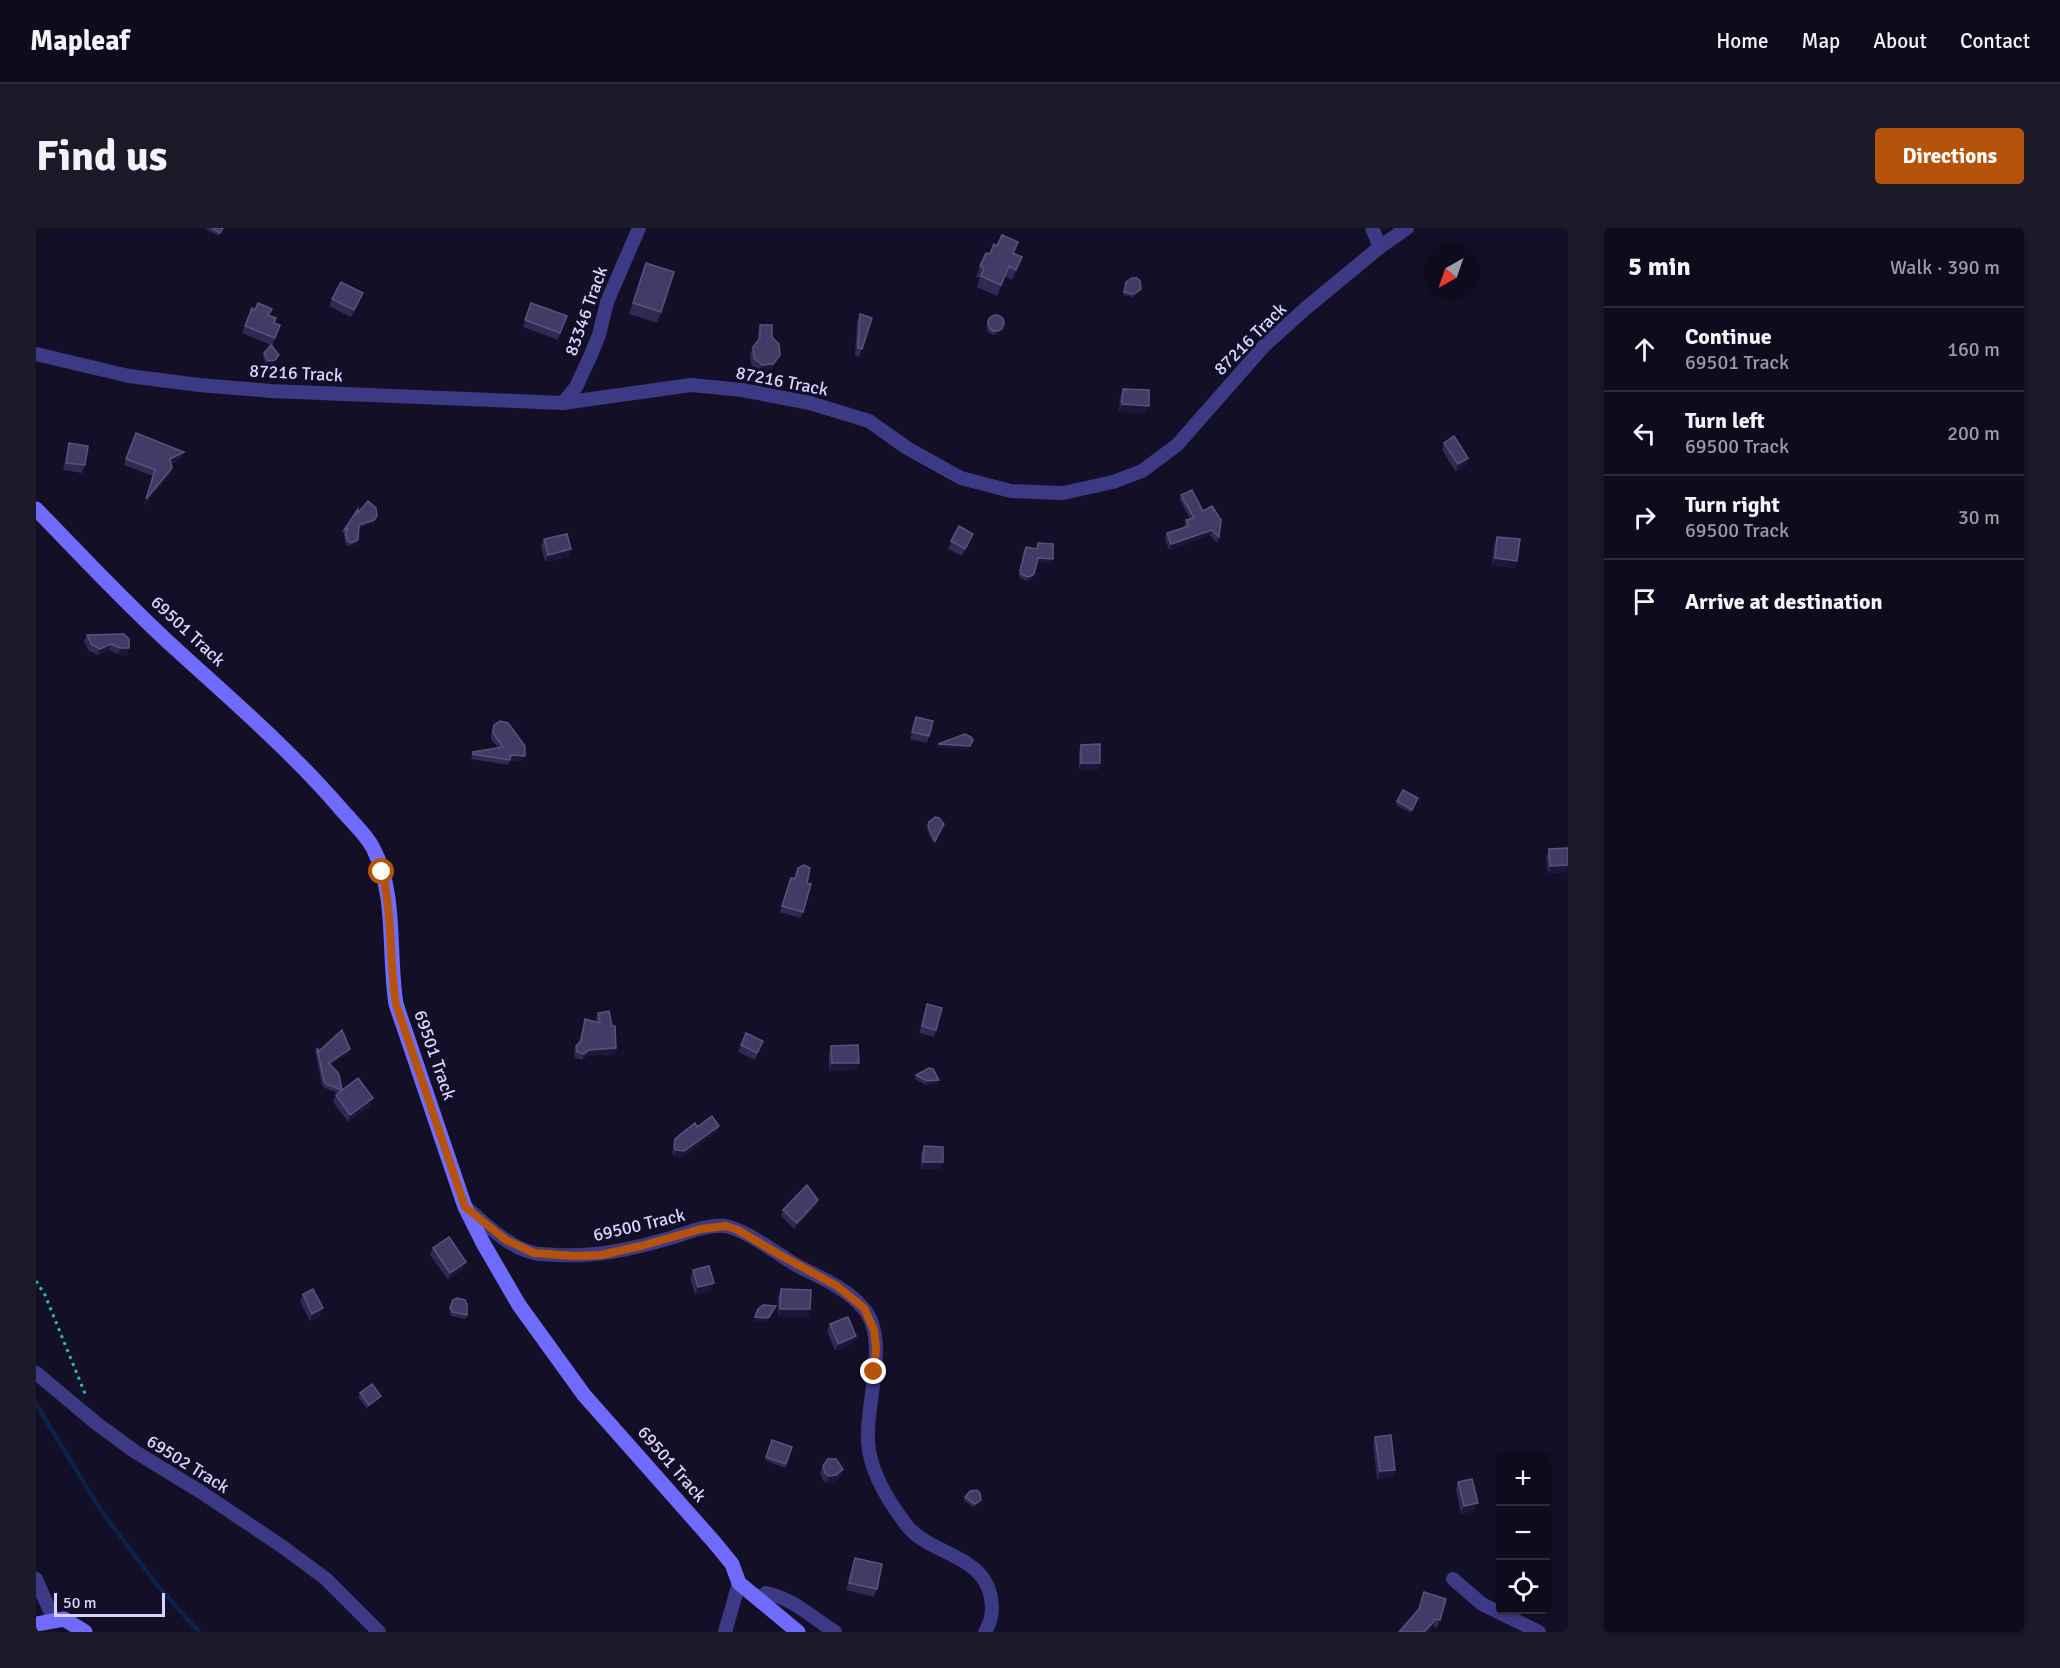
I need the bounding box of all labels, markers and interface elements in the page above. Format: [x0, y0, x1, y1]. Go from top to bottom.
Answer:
text: Mapleaf [30, 24, 130, 58]
text: Home [1716, 28, 1769, 54]
text: Map [1802, 28, 1840, 54]
text: About [1873, 28, 1927, 54]
text: Contact [1960, 28, 2030, 54]
button: Directions [1875, 128, 2024, 184]
text: Find us [36, 131, 167, 182]
north arrow [1424, 246, 1478, 300]
text: 5 min [1628, 251, 1691, 283]
text: Walk · 390 m [1890, 255, 2000, 280]
street label: 83346 Track [560, 263, 612, 359]
street label: 87216 Track [1209, 298, 1291, 380]
text: Continue [1685, 323, 1772, 350]
icon: ahead [1628, 333, 1661, 366]
text: 160 m [1947, 337, 2000, 362]
text: 69501 Track [1685, 350, 1789, 375]
street label: 87216 Track [249, 360, 343, 386]
street label: 87216 Track [734, 361, 830, 401]
text: Turn left [1685, 407, 1765, 434]
icon: left [1628, 417, 1661, 450]
text: 200 m [1947, 421, 2000, 446]
text: 69500 Track [1685, 434, 1789, 459]
text: Turn right [1685, 491, 1780, 518]
icon: right [1628, 501, 1661, 534]
text: 30 m [1958, 505, 2000, 530]
text: 69500 Track [1685, 518, 1789, 543]
icon: arrive [1628, 585, 1661, 618]
text: Arrive at destination [1685, 588, 1882, 615]
street label: 69501 Track [146, 591, 230, 671]
route start [368, 858, 394, 884]
street label: 69501 Track [409, 1007, 461, 1103]
street label: 69500 Track [591, 1204, 687, 1246]
route end [860, 1358, 886, 1384]
street label: 69501 Track [633, 1421, 711, 1507]
street label: 69502 Track [142, 1430, 234, 1498]
map controls [1496, 1452, 1550, 1614]
button: + [1496, 1452, 1550, 1506]
button: − [1496, 1506, 1550, 1560]
button: locate [1496, 1560, 1550, 1614]
scale bar [54, 1590, 165, 1618]
text: 50 m [63, 1593, 97, 1613]

